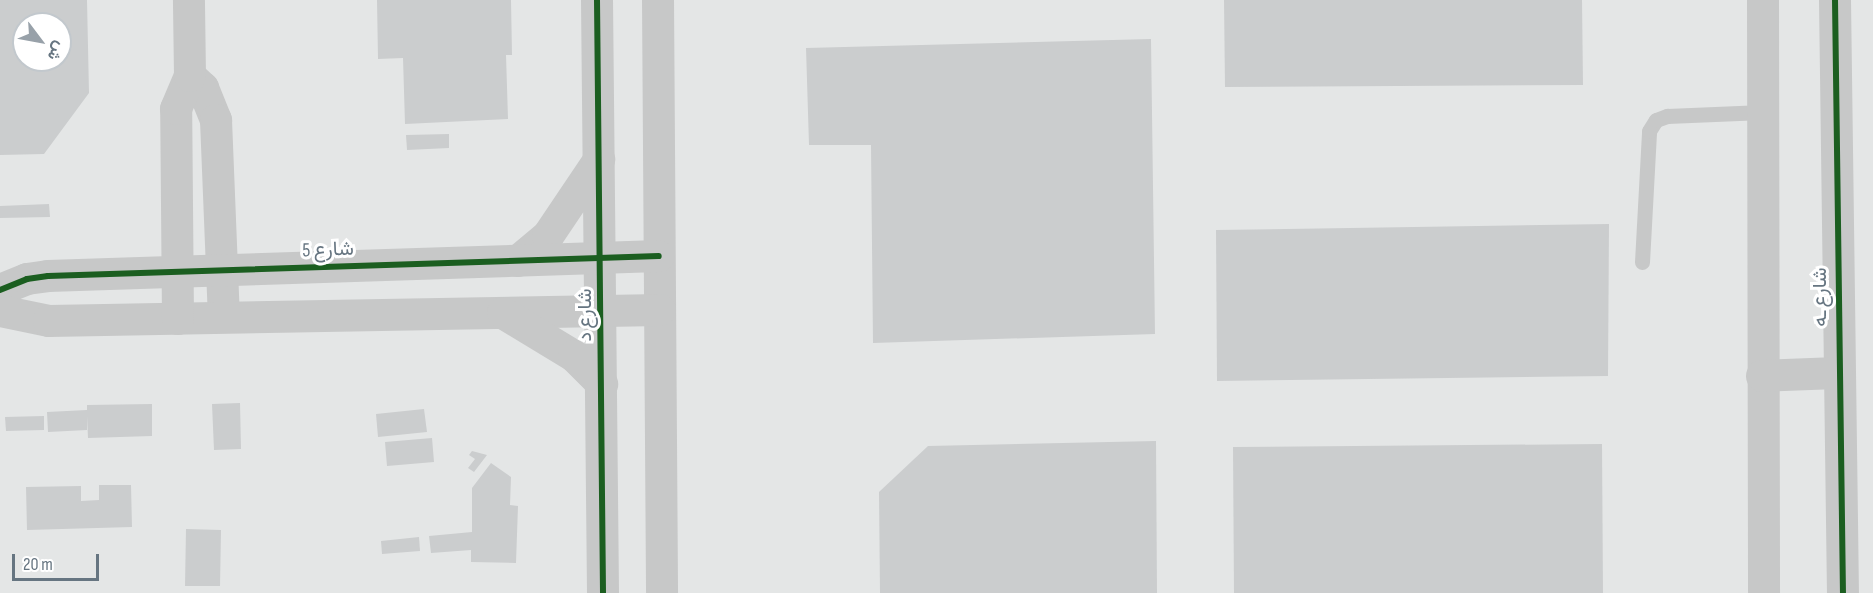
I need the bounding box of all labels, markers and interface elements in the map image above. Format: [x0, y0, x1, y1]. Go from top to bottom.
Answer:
north arrow [12, 12, 72, 72]
text: ش [43, 38, 69, 64]
street label: شارع 5 [302, 237, 354, 263]
street label: شارع ـه [1808, 267, 1832, 327]
street label: شارع د [573, 289, 597, 341]
scale bar [15, 542, 102, 580]
text: 20 m [23, 554, 53, 575]

